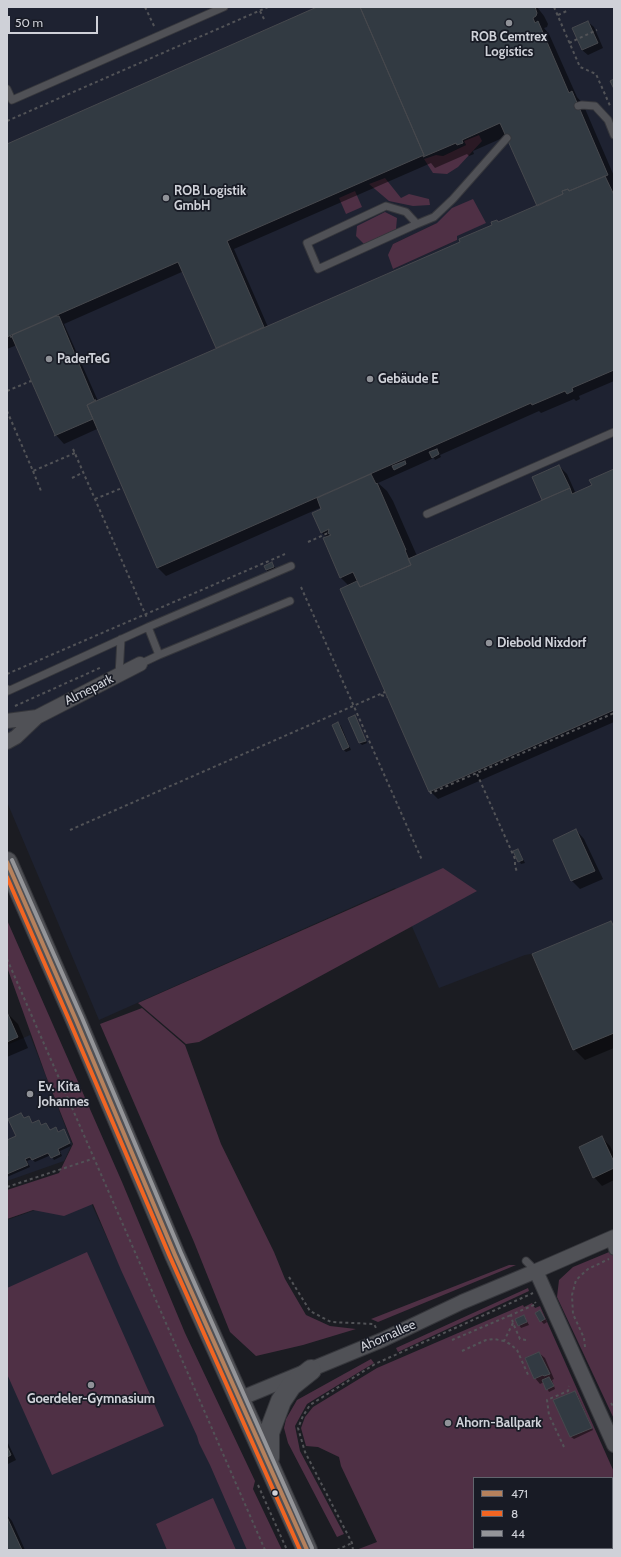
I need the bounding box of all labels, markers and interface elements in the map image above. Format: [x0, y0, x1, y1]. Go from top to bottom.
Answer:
scale bar [10, 8, 100, 34]
text: 50 m [15, 15, 43, 30]
marker: ROB Cemtrex Logistics [504, 18, 514, 28]
place label: ROB Cemtrex Logistics [471, 29, 547, 60]
place label: ROB Logistik GmbH [174, 183, 246, 214]
marker: ROB Logistik GmbH [161, 193, 171, 203]
place label: PaderTeG [57, 351, 110, 367]
marker: PaderTeG [44, 354, 54, 364]
place label: Gebäude E [378, 371, 439, 387]
marker: Gebäude E [365, 374, 375, 384]
place label: Diebold Nixdorf [497, 635, 587, 651]
marker: Diebold Nixdorf [484, 638, 494, 648]
street label: Almepark [62, 671, 116, 709]
place label: Ev. Kita Johannes [38, 1079, 89, 1110]
marker: Ev. Kita Johannes [25, 1089, 35, 1099]
street label: Ahornallee [358, 1317, 418, 1355]
marker: Goerdeler-Gymnasium [86, 1380, 96, 1390]
place label: Goerdeler-Gymnasium [27, 1391, 155, 1407]
place label: Ahorn-Ballpark [456, 1415, 542, 1431]
marker: Ahorn-Ballpark [443, 1418, 453, 1428]
legend [473, 1477, 613, 1549]
text: 471 [511, 1486, 528, 1501]
unlabelled marker [270, 1488, 280, 1498]
text: 8 [511, 1506, 518, 1521]
text: 44 [511, 1526, 525, 1541]

